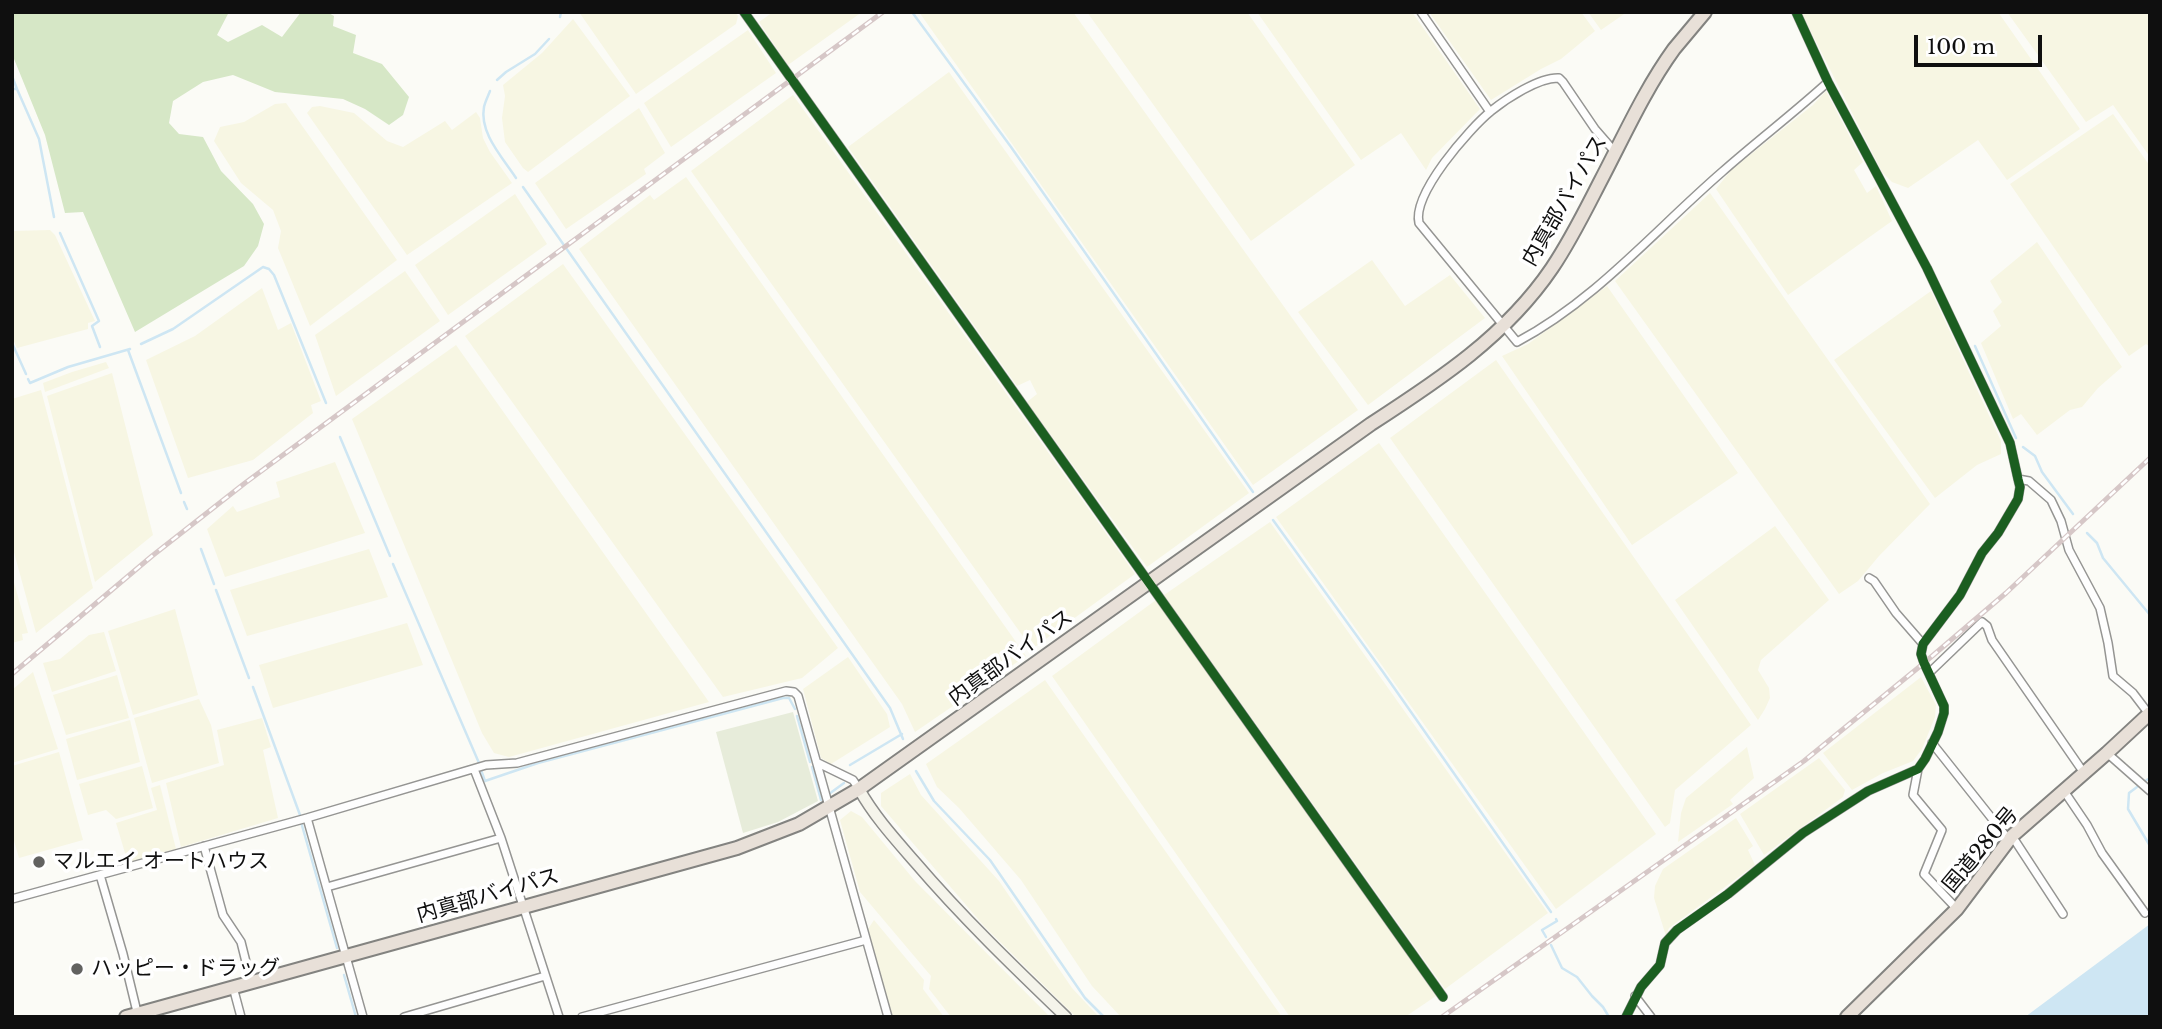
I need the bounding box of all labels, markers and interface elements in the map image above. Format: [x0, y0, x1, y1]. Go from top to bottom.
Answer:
scale bar [1917, 21, 2045, 65]
text: 100 m [1927, 34, 1995, 60]
street label: 内真部バイパス [1517, 131, 1613, 271]
street label: 内真部バイパス [944, 605, 1078, 711]
street label: 国道280号 [1938, 802, 2024, 898]
place label: マルエイ オートハウス [53, 849, 269, 875]
marker: マルエイ オートハウス [31, 854, 47, 870]
street label: 内真部バイパス [414, 864, 562, 928]
place label: ハッピー・ドラッグ [91, 956, 280, 982]
marker: ハッピー・ドラッグ [69, 961, 85, 977]

